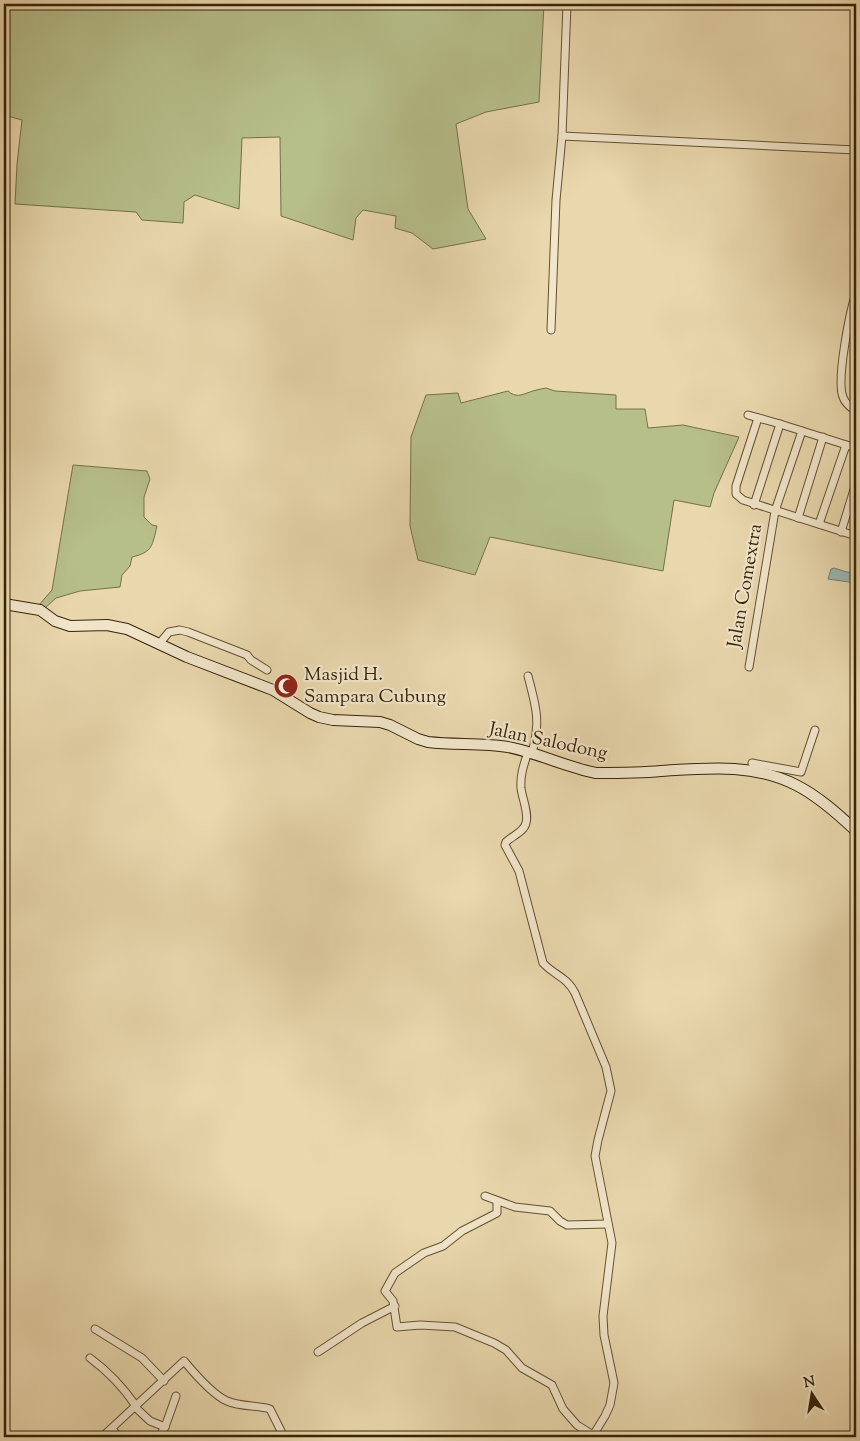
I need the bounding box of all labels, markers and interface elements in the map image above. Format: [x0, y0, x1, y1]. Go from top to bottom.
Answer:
street label: Jalan Comextra [722, 522, 770, 651]
place label: Masjid H. Sampara Cubung [304, 662, 446, 711]
mosque icon: Masjid H. Sampara Cubung [273, 673, 299, 699]
street label: Jalan Salodong [485, 716, 610, 768]
north arrow [788, 1368, 838, 1418]
text: N [802, 1372, 817, 1394]

